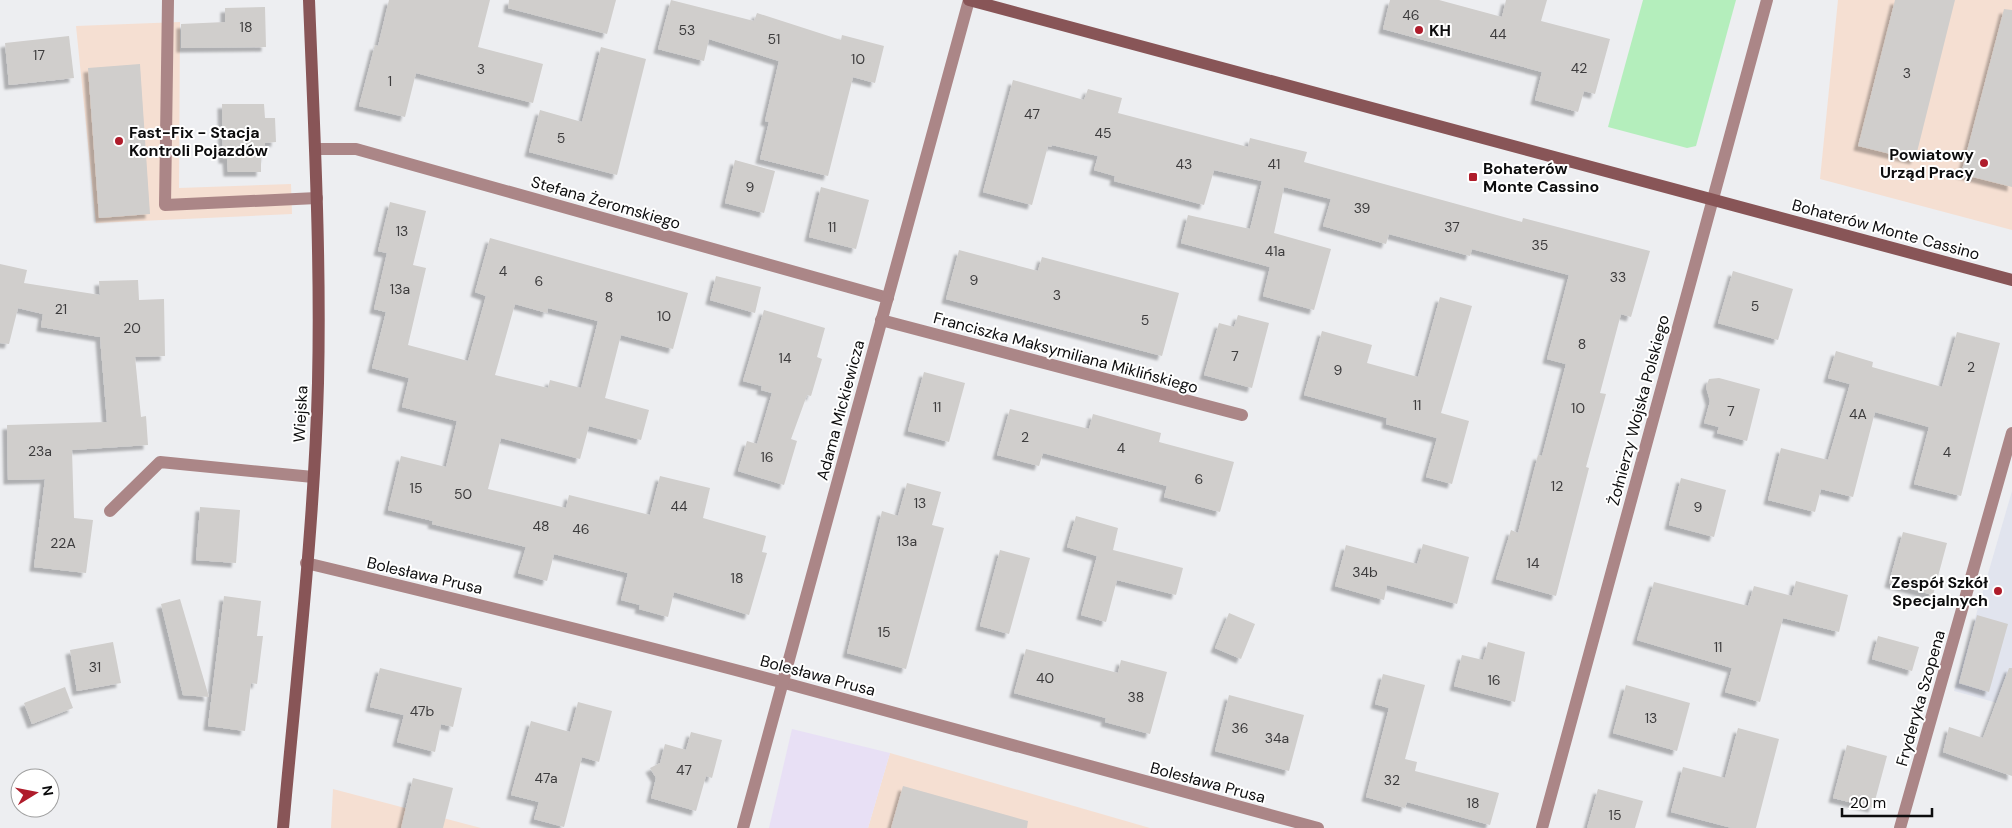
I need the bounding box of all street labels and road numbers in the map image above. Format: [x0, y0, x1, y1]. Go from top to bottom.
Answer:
street label: Stefana Żeromskiego [529, 171, 683, 234]
street label: Bohaterów Monte Cassino [1790, 194, 1982, 265]
street label: Franciszka Maksymiliana Miklińskiego [931, 307, 1201, 398]
street label: Żołnierzy Wojska Polskiego [1603, 312, 1674, 508]
street label: Adama Mickiewicza [812, 338, 869, 483]
street label: Wiejska [289, 385, 312, 443]
street label: Bolesława Prusa [365, 552, 485, 599]
street label: Fryderyka Szopena [1891, 628, 1950, 769]
street label: Bolesława Prusa [758, 650, 878, 701]
street label: Bolesława Prusa [1148, 757, 1268, 808]

